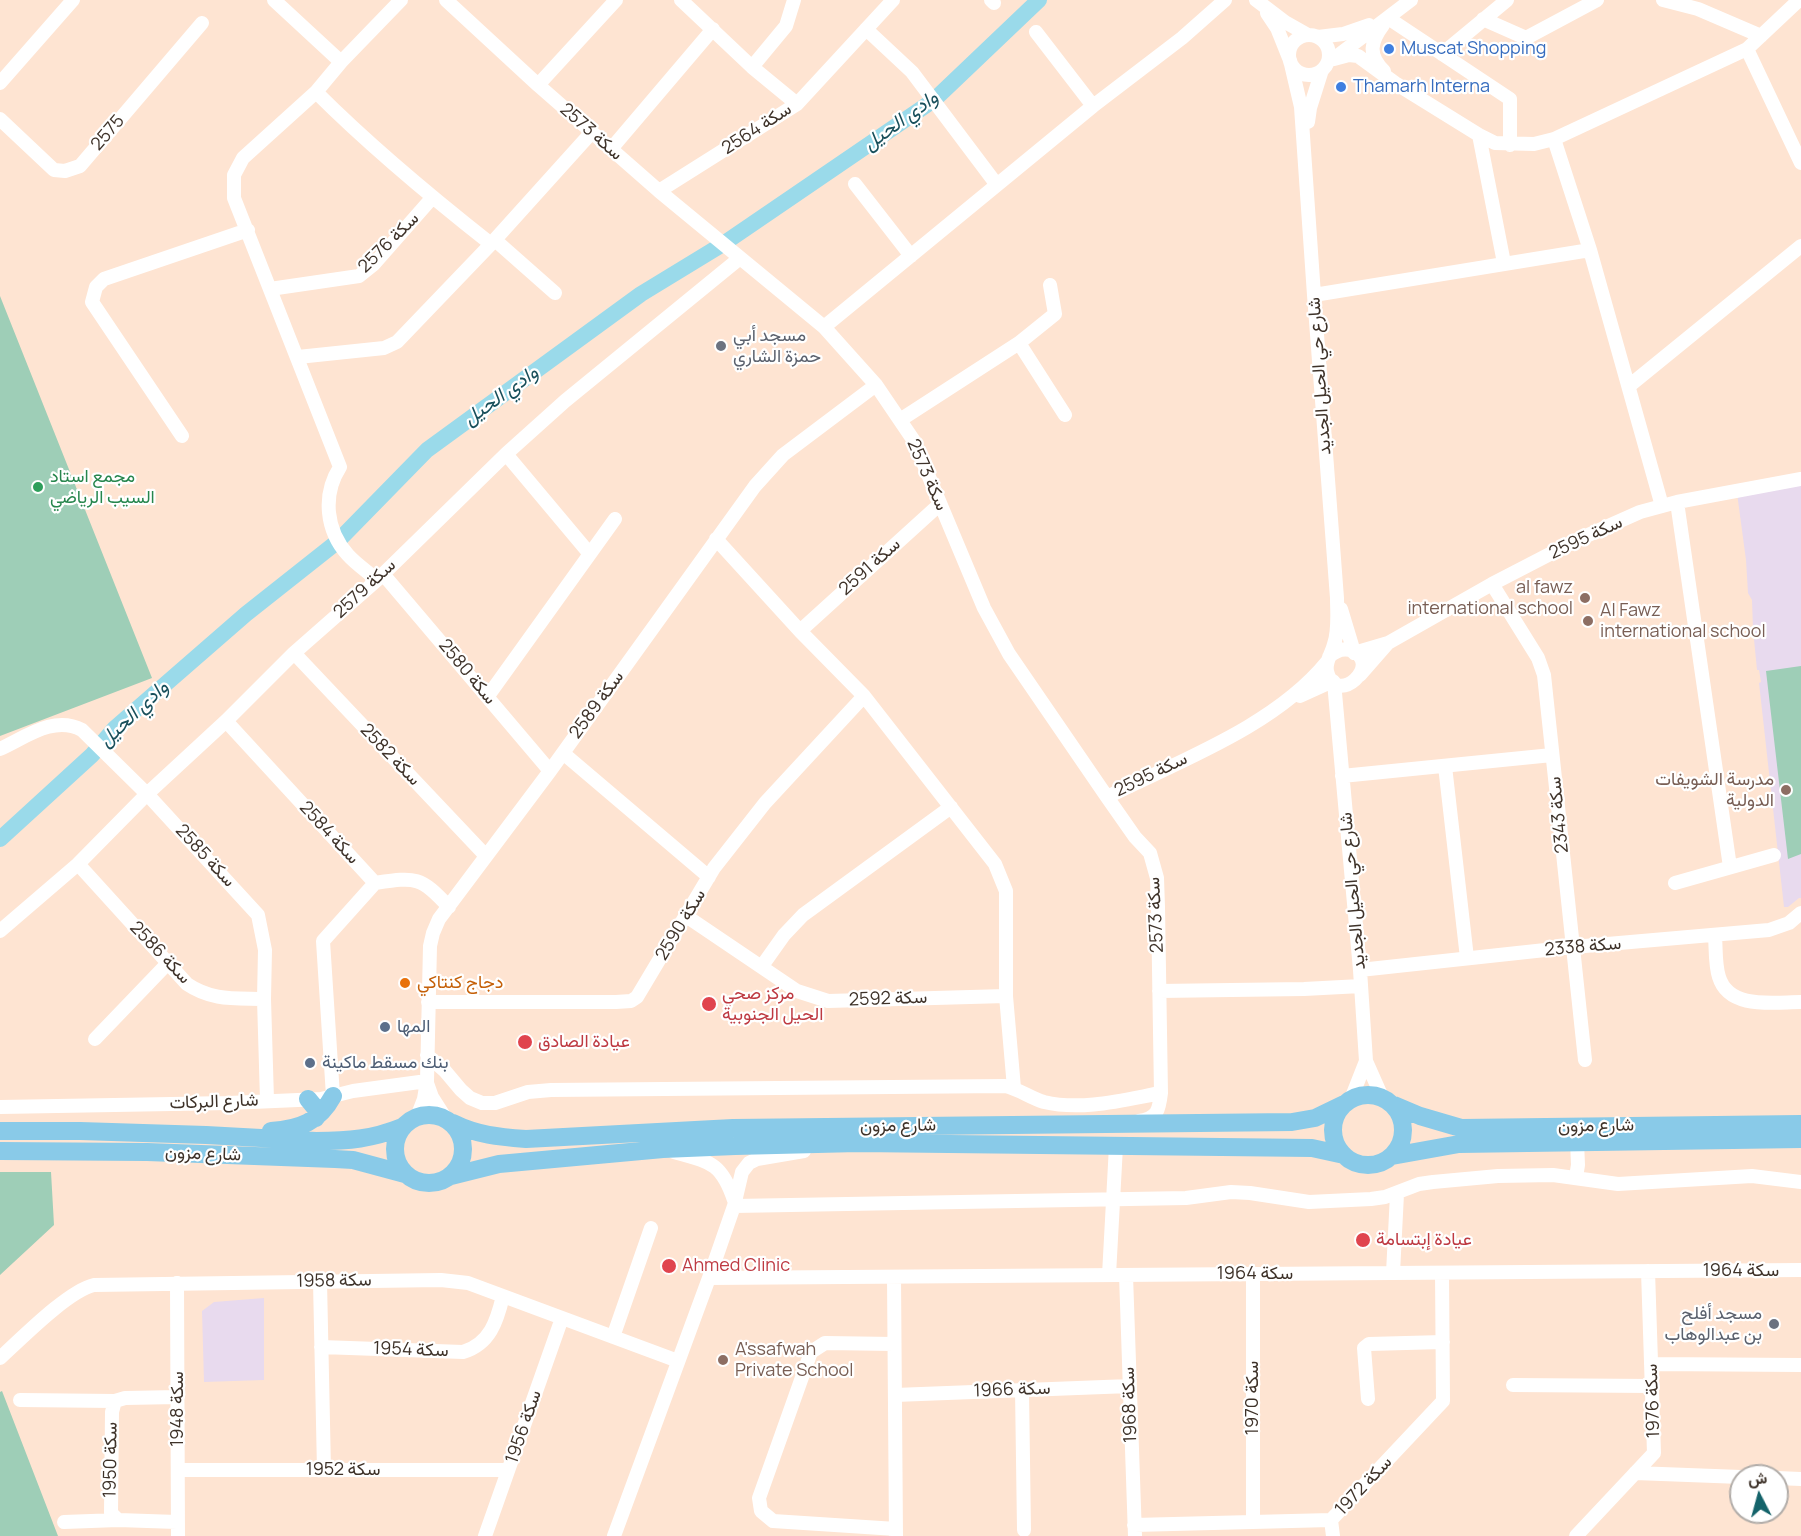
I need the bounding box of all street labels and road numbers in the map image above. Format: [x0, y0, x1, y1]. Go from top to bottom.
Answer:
street label: سكة 2564 [718, 98, 796, 160]
street label: سكة 2573 [555, 99, 627, 165]
street label: 2575 [87, 111, 129, 155]
street label: سكة 2576 [354, 208, 424, 278]
street label: شارع حي الحيل الجديد [1304, 296, 1336, 456]
street label: سكة 2573 [902, 436, 952, 514]
street label: سكة 2595 [1546, 512, 1626, 564]
street label: سكة 2591 [835, 534, 905, 600]
street label: سكة 2579 [329, 555, 401, 623]
street label: سكة 2580 [434, 635, 500, 709]
street label: سكة 2589 [565, 667, 629, 743]
street label: سكة 2582 [355, 720, 425, 790]
street label: سكة 2595 [1111, 748, 1191, 802]
street label: سكة 2343 [1544, 776, 1574, 854]
street label: سكة 2584 [294, 797, 364, 869]
street label: شارع حي الحيل الجديد [1335, 811, 1371, 971]
street label: سكة 2585 [171, 820, 239, 892]
street label: سكة 2573 [1143, 877, 1169, 953]
street label: سكة 2590 [651, 886, 711, 964]
street label: سكة 2586 [125, 917, 195, 989]
street label: سكة 2338 [1544, 933, 1622, 961]
street label: سكة 2592 [848, 987, 928, 1011]
street label: شارع البركات [169, 1090, 259, 1114]
street label: شارع مزون [860, 1115, 936, 1137]
street label: شارع مزون [1558, 1115, 1634, 1137]
street label: شارع مزون [165, 1142, 241, 1166]
street label: سكة 1964 [1703, 1260, 1779, 1282]
street label: سكة 1964 [1217, 1263, 1293, 1285]
street label: سكة 1958 [296, 1270, 372, 1292]
street label: سكة 1954 [373, 1338, 449, 1362]
street label: سكة 1970 [1242, 1361, 1264, 1435]
street label: سكة 1976 [1641, 1363, 1665, 1439]
street label: سكة 1968 [1118, 1367, 1142, 1443]
street label: سكة 1948 [167, 1371, 189, 1447]
street label: سكة 1966 [973, 1378, 1051, 1402]
street label: سكة 1956 [501, 1388, 547, 1466]
street label: سكة 1950 [100, 1422, 122, 1498]
street label: سكة 1972 [1331, 1452, 1397, 1520]
street label: سكة 1952 [306, 1459, 380, 1481]

